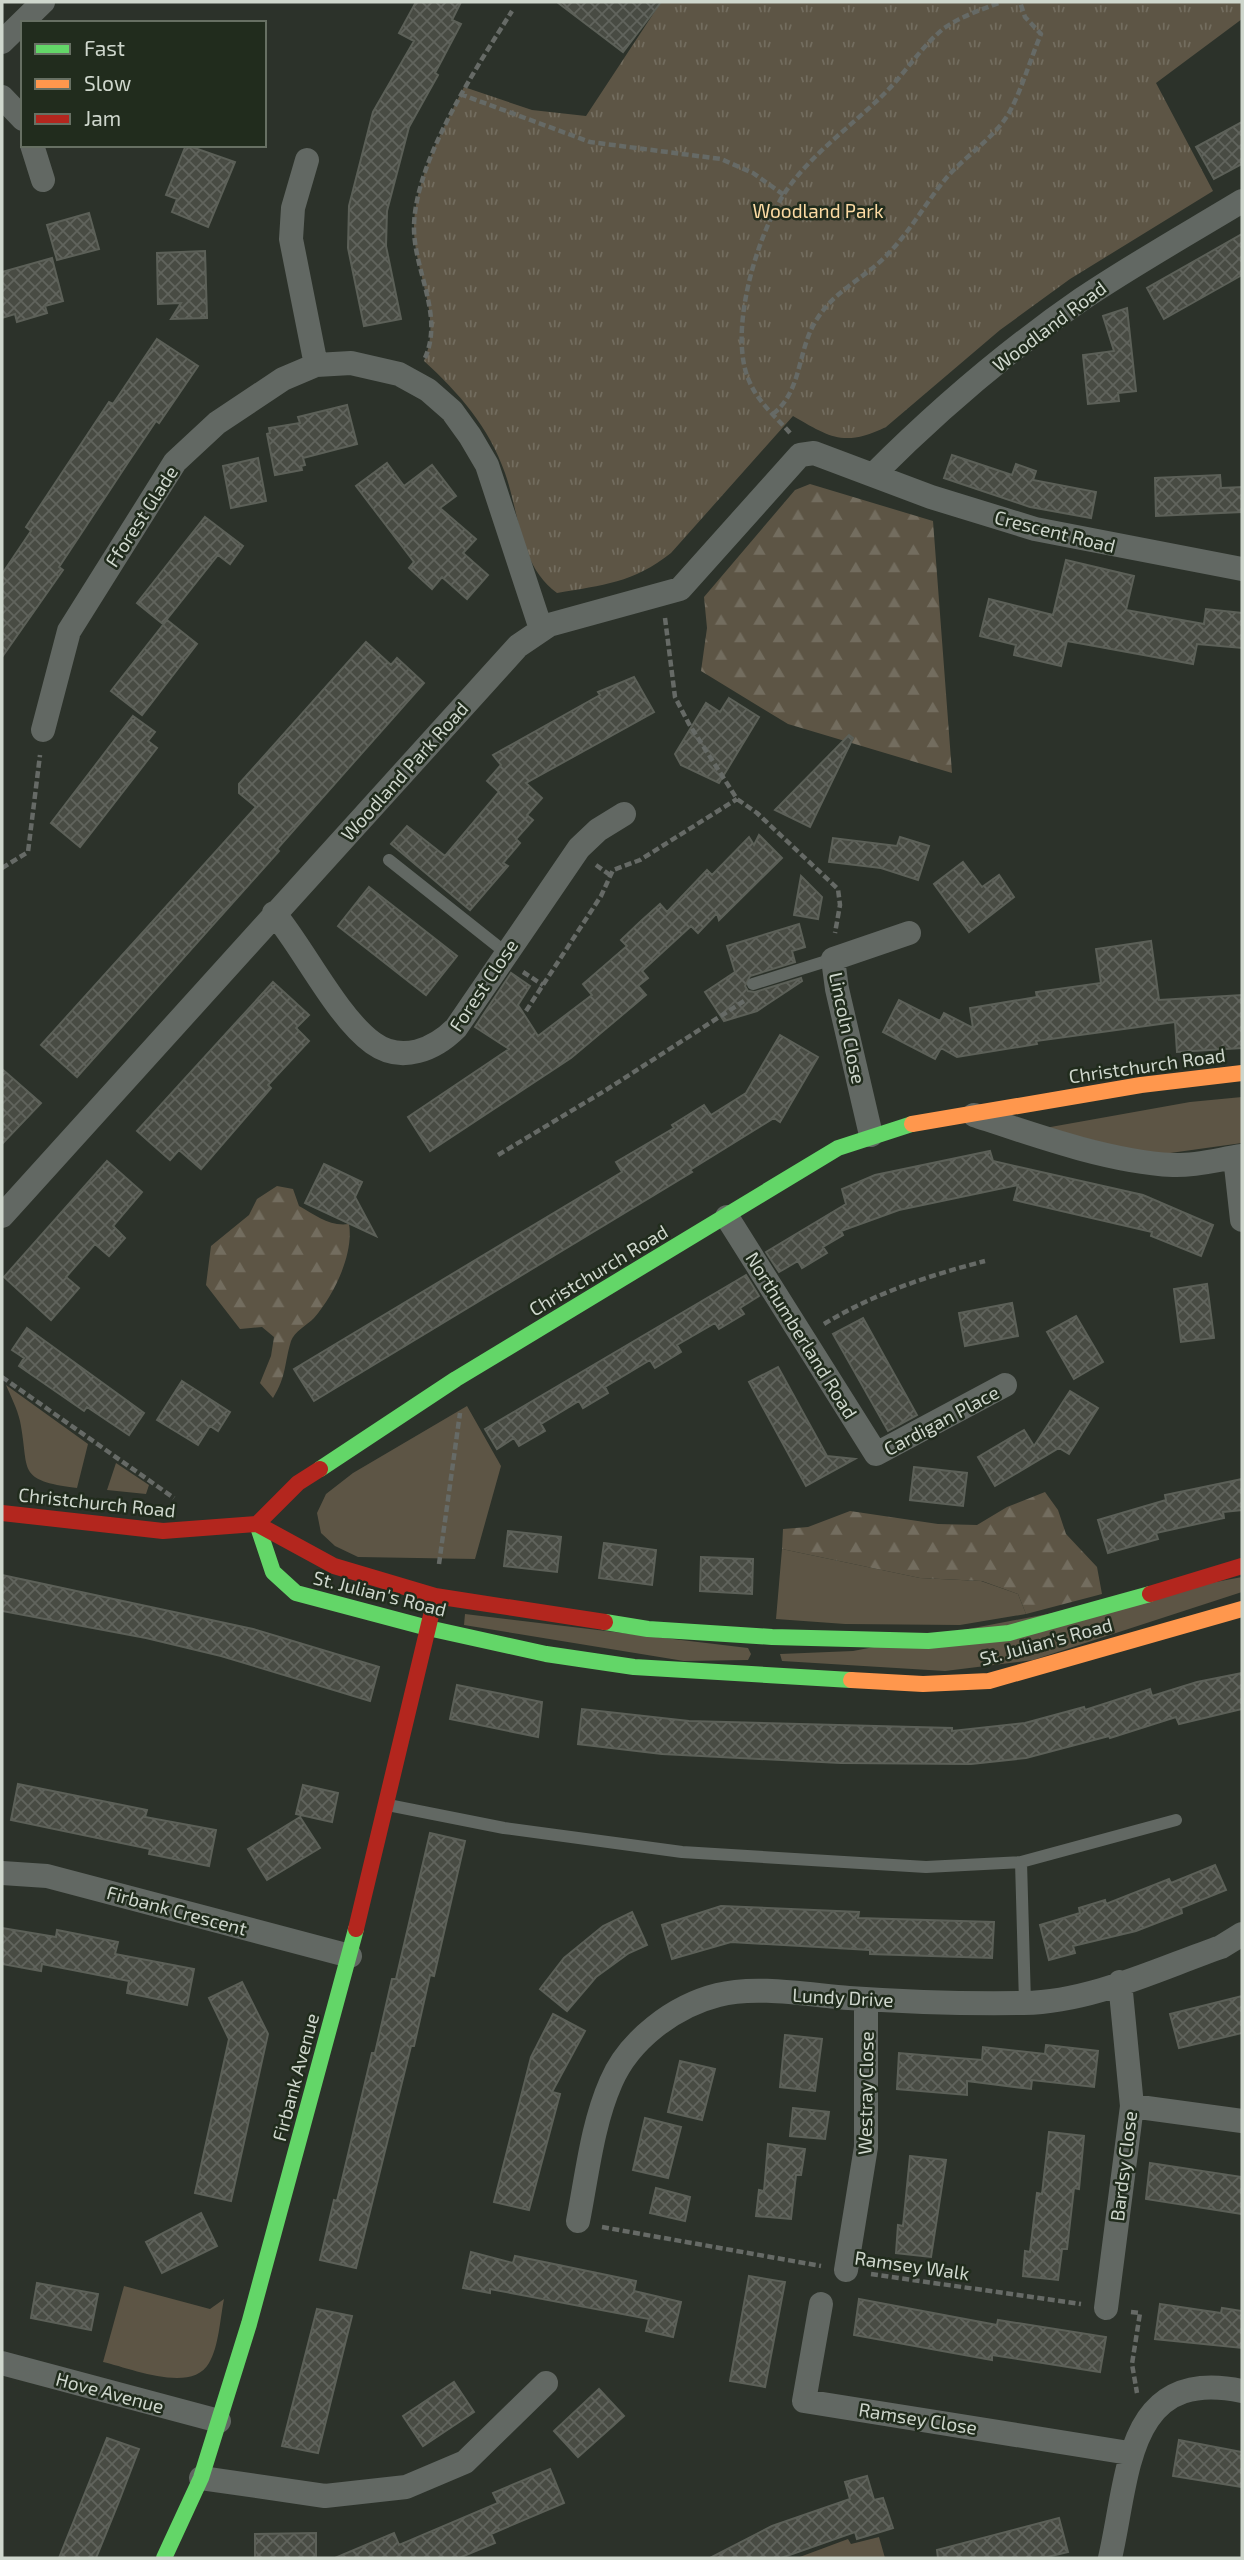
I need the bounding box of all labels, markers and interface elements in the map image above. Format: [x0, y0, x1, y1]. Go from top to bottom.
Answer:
legend [21, 21, 266, 147]
text: Fast [84, 35, 125, 60]
text: Slow [84, 70, 131, 95]
text: Jam [84, 105, 121, 130]
park label: Woodland Park [752, 199, 884, 222]
street label: Woodland Road [988, 276, 1110, 376]
street label: Fforest Glade [100, 461, 182, 571]
street label: Crescent Road [992, 505, 1118, 557]
street label: Woodland Park Road [336, 697, 472, 845]
street label: Forest Close [444, 934, 522, 1036]
street label: Lincoln Close [825, 970, 871, 1086]
street label: Christchurch Road [1067, 1043, 1227, 1087]
street label: Christchurch Road [524, 1219, 672, 1321]
street label: Northumberland Road [741, 1247, 863, 1423]
street label: Cardigan Place [879, 1380, 1003, 1460]
street label: Christchurch Road [17, 1482, 177, 1522]
street label: St. Julian's Road [311, 1565, 449, 1621]
street label: St. Julian's Road [977, 1612, 1115, 1670]
street label: Firbank Crescent [104, 1880, 250, 1940]
street label: Lundy Drive [792, 1983, 894, 2011]
street label: Firbank Avenue [267, 2010, 323, 2144]
street label: Westray Close [852, 2031, 878, 2155]
street label: Bardsy Close [1105, 2109, 1141, 2223]
street label: Ramsey Walk [853, 2246, 971, 2284]
street label: Hove Avenue [53, 2367, 167, 2417]
street label: Ramsey Close [857, 2397, 979, 2439]

